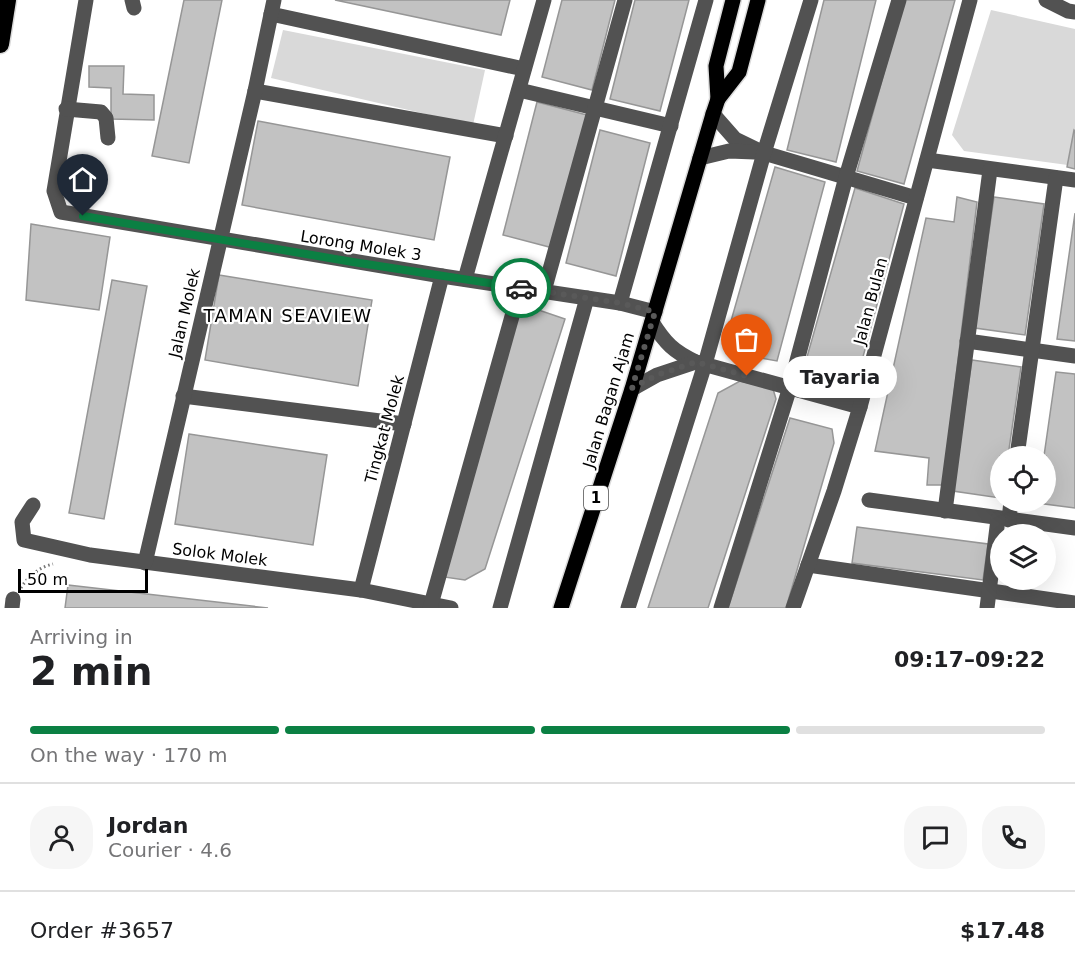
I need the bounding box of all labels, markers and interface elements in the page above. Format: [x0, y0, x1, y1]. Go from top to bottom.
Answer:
pin [57, 154, 108, 216]
icon: home [66, 163, 99, 196]
street label: Lorong Molek 3 [299, 227, 423, 264]
street label: Jalan Bulan [849, 255, 891, 348]
courier [491, 258, 551, 318]
street label: Jalan Molek [165, 266, 204, 361]
icon: car [505, 272, 538, 305]
district label: TAMAN SEAVIEW [202, 305, 373, 326]
pin [721, 314, 772, 376]
icon: bag [730, 323, 763, 356]
street label: Jalan Bagan Ajam [579, 330, 638, 471]
callout: Tayaria [783, 355, 897, 397]
text: Tayaria [800, 365, 880, 389]
street label: Tingkat Molek [361, 372, 408, 486]
map controls [990, 446, 1056, 590]
button: locate [990, 446, 1056, 512]
road number: 1 [584, 486, 608, 510]
button: layers [990, 524, 1056, 590]
street label: Solok Molek [171, 539, 269, 570]
scale bar [18, 566, 148, 594]
text: 50 m [27, 570, 68, 589]
text: Arriving in [30, 625, 133, 649]
text: 09:17–09:22 [894, 647, 1045, 672]
text: 2 min [30, 649, 152, 694]
text: On the way · 170 m [30, 743, 228, 767]
button: person [30, 806, 93, 869]
button: chat [904, 806, 967, 869]
button: phone [982, 806, 1045, 869]
text: Jordan [108, 813, 188, 838]
text: Courier · 4.6 [108, 838, 232, 862]
text: Order #3657 [30, 918, 174, 943]
text: $17.48 [960, 918, 1045, 943]

